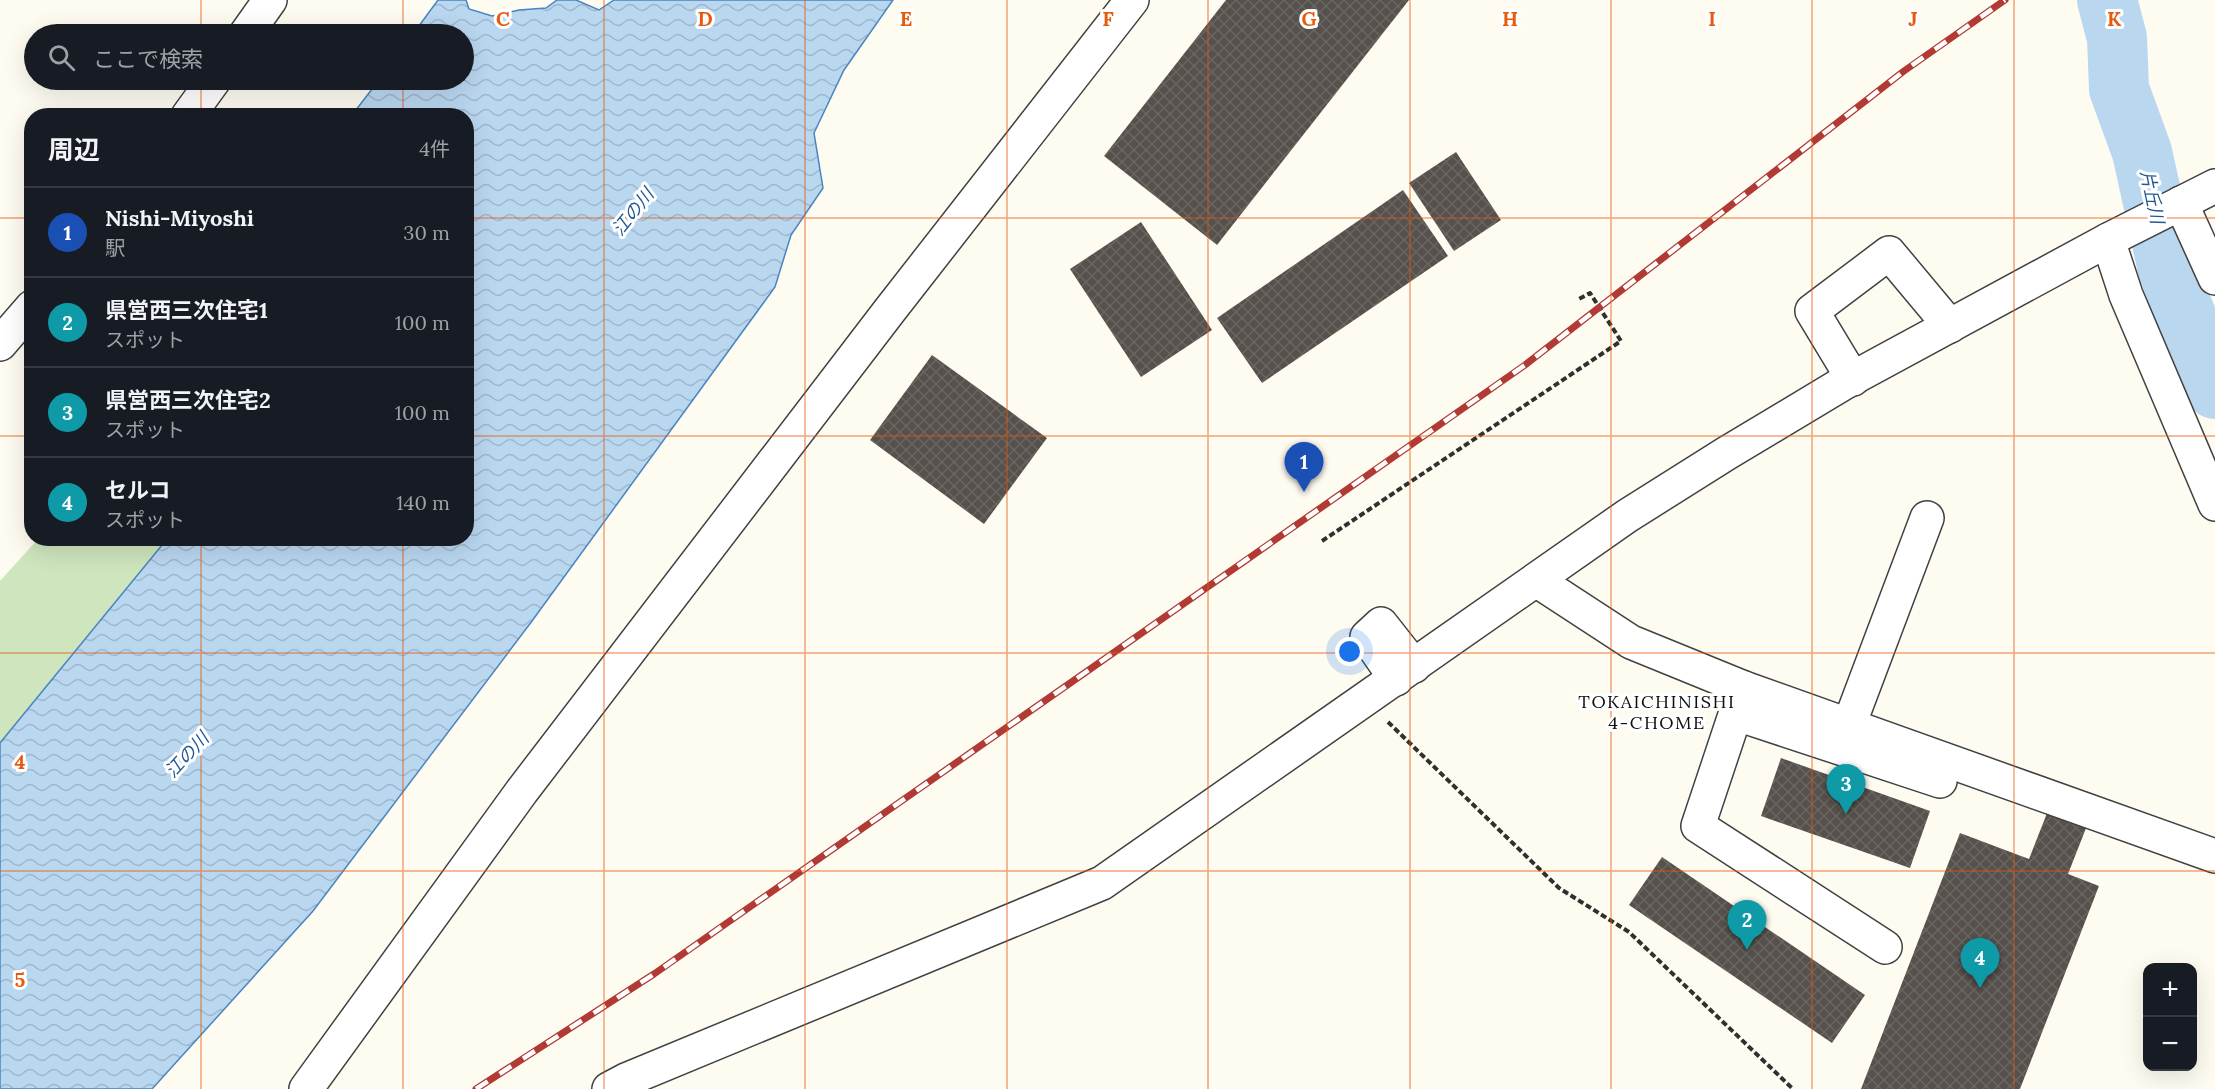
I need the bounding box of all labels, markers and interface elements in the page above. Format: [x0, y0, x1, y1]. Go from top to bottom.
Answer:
text: C [496, 6, 510, 31]
text: D [697, 6, 713, 31]
text: E [900, 6, 912, 31]
text: F [1102, 6, 1114, 31]
text: G [1301, 6, 1317, 31]
text: H [1502, 6, 1518, 31]
text: I [1708, 6, 1716, 31]
text: J [1908, 6, 1918, 31]
text: K [2107, 6, 2122, 31]
search box [24, 24, 474, 90]
icon: search [45, 41, 78, 74]
text: ここで検索 [93, 45, 203, 73]
text: 周辺 [48, 133, 100, 166]
text: 4件 [419, 136, 450, 161]
water label: 片丘川 [2136, 168, 2170, 228]
water label: 江の川 [607, 182, 660, 240]
text: Nishi-Miyoshi [105, 204, 254, 232]
text: 1 [63, 220, 72, 245]
text: 30 m [403, 220, 450, 245]
text: 駅 [105, 235, 125, 260]
text: 県営西三次住宅1 [105, 296, 268, 324]
text: 2 [62, 310, 73, 335]
text: 100 m [395, 310, 450, 335]
text: スポット [105, 327, 185, 352]
text: 県営西三次住宅2 [105, 386, 271, 414]
text: 3 [62, 400, 73, 425]
text: 100 m [395, 400, 450, 425]
text: スポット [105, 417, 185, 442]
pin: 1 [1284, 442, 1324, 492]
text: セルコ [105, 476, 171, 504]
text: 4 [62, 490, 73, 515]
text: 140 m [396, 490, 450, 515]
text: スポット [105, 507, 185, 532]
your location [1335, 637, 1364, 666]
district label: TOKAICHINISHI 4-CHOME [1578, 690, 1736, 734]
water label: 江の川 [160, 726, 215, 782]
text: 4 [15, 749, 26, 774]
pin: 3 [1826, 764, 1866, 814]
pin: 2 [1728, 900, 1766, 950]
pin: 4 [1960, 938, 2000, 988]
map controls [2143, 963, 2197, 1071]
button: + [2143, 963, 2197, 1017]
text: 5 [15, 967, 26, 992]
button: − [2143, 1017, 2197, 1071]

